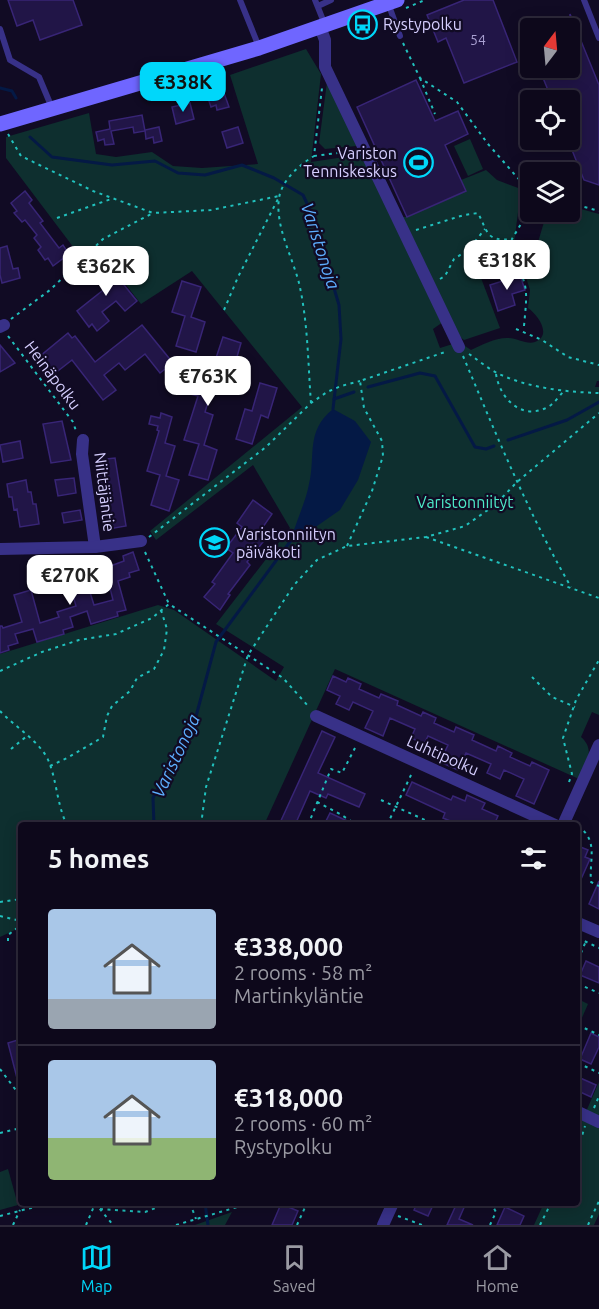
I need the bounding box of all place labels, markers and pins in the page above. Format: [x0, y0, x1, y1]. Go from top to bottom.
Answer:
bus stop icon: Rystypolku [346, 8, 378, 40]
place label: Rystypolku [383, 15, 462, 33]
pin: €338K [141, 62, 225, 113]
place label: Variston Tenniskeskus [303, 144, 397, 180]
sports icon: Variston Tenniskeskus [402, 146, 434, 178]
pin: €318K [465, 240, 549, 291]
pin: €362K [64, 246, 148, 297]
pin: €763K [166, 356, 250, 407]
place label: Varistonniityn päiväkoti [236, 525, 336, 561]
school or university icon: Varistonniityn päiväkoti [199, 527, 231, 559]
pin: €270K [28, 555, 112, 606]

